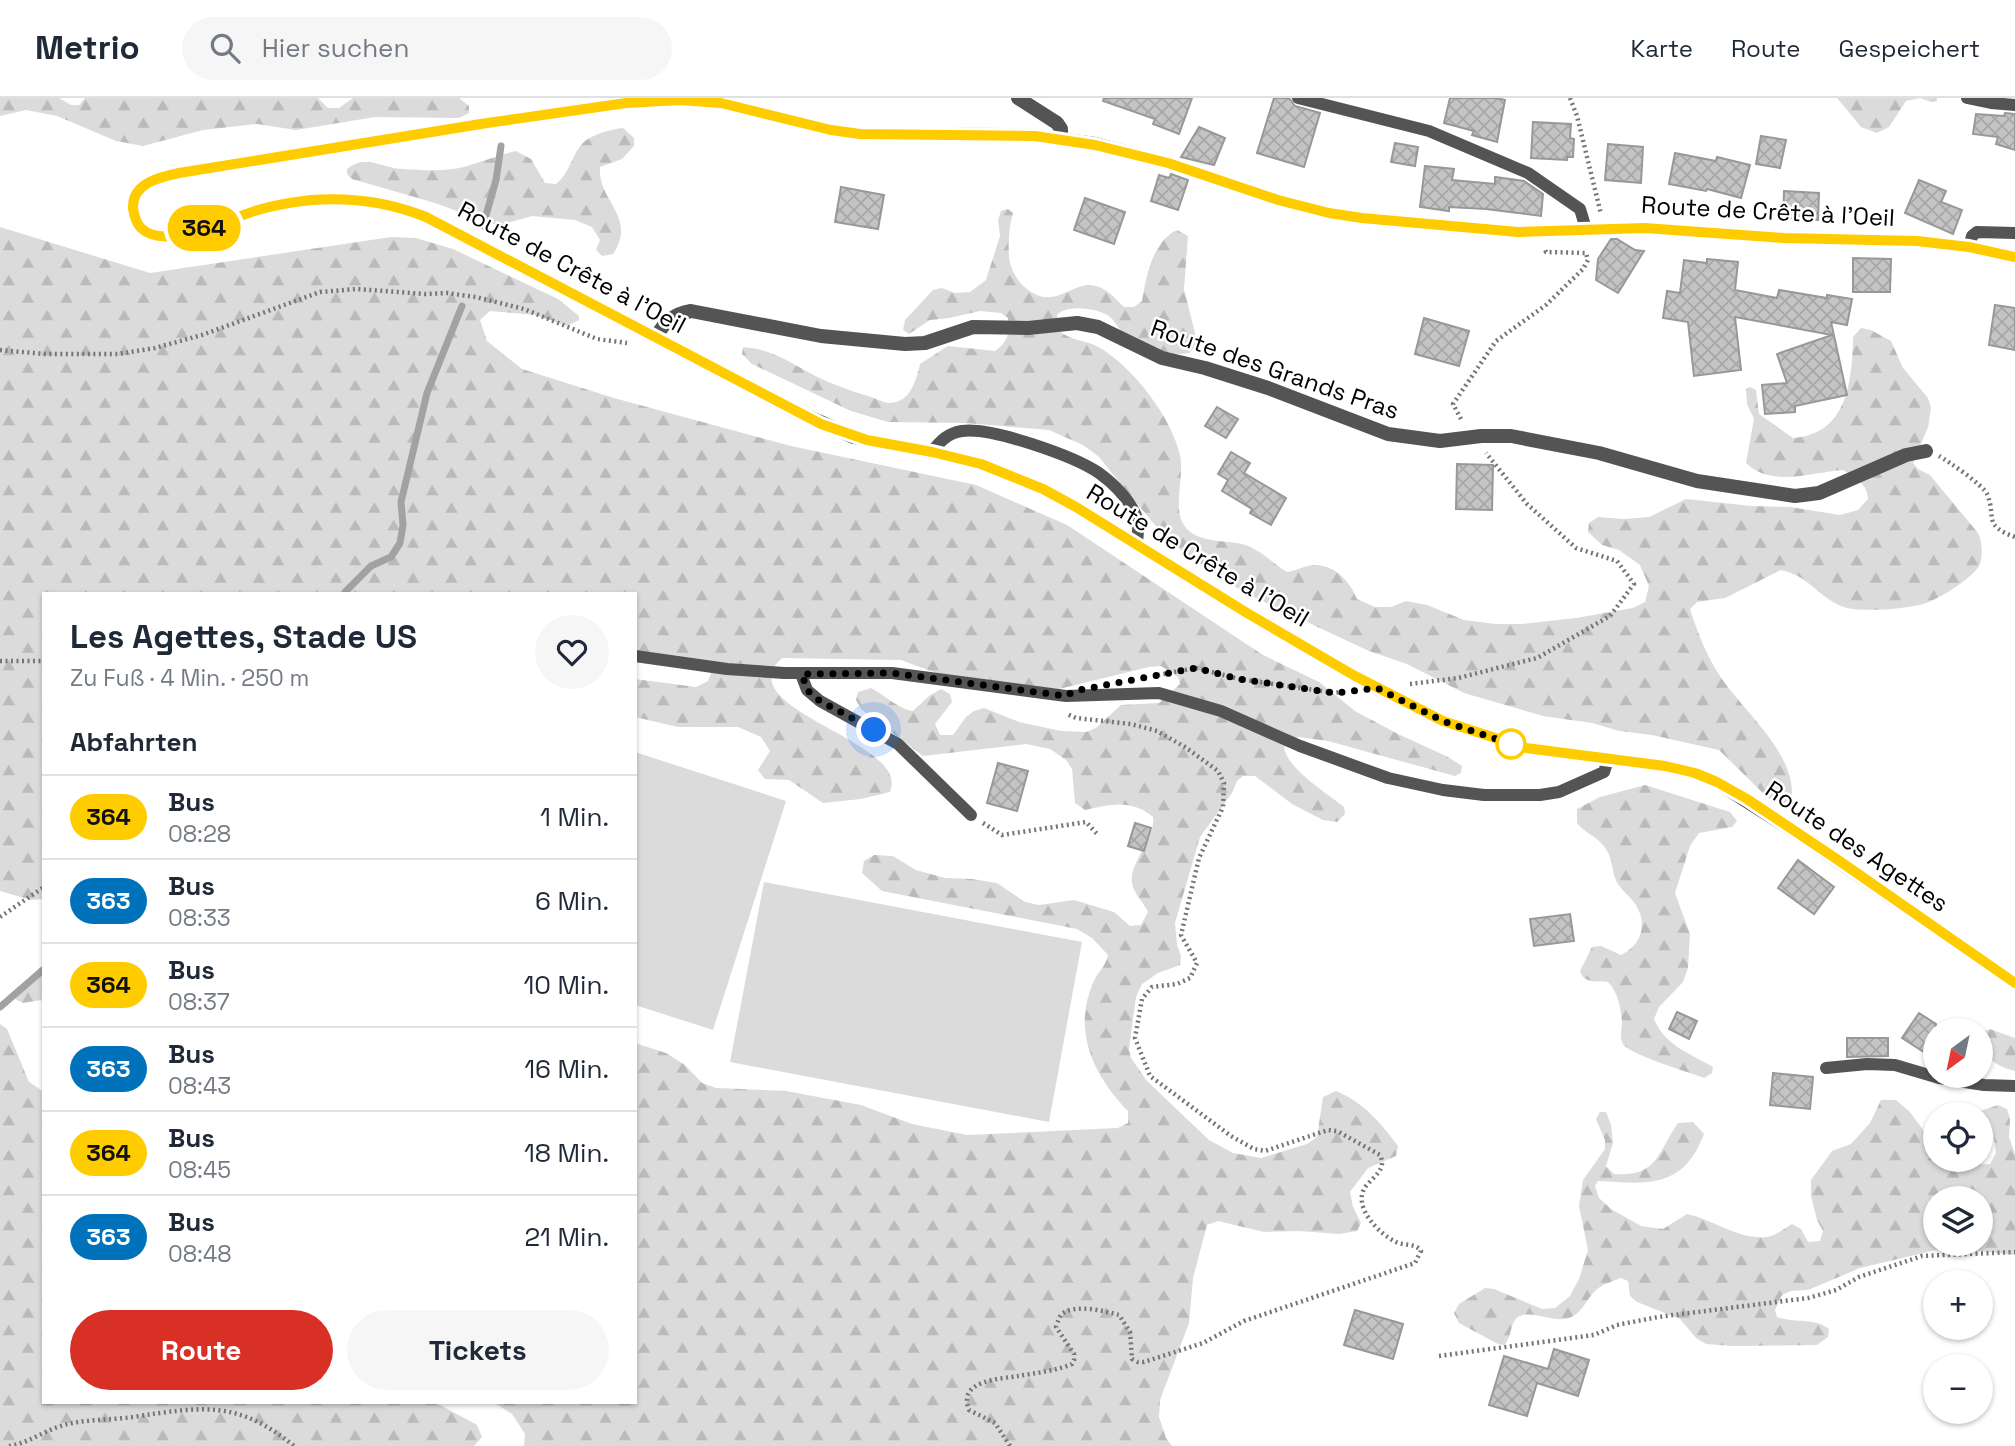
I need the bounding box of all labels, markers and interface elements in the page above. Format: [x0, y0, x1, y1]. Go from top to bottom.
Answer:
search box [182, 17, 672, 80]
text: Metrio [35, 27, 140, 69]
icon: search [206, 29, 244, 67]
text: Hier suchen [262, 31, 409, 65]
text: Karte [1631, 33, 1693, 64]
text: Route [1731, 33, 1800, 64]
text: Gespeichert [1838, 33, 1980, 64]
street label: Route de Crête à l'Oeil [1640, 189, 1896, 233]
street label: Route de Crête à l'Oeil [453, 194, 691, 340]
line badge: 364 [164, 205, 244, 251]
text: 364 [182, 212, 226, 243]
street label: Route des Grands Pras [1147, 312, 1403, 426]
street label: Route de Crête à l'Oeil [1081, 476, 1315, 634]
button: heart [535, 615, 609, 689]
text: Les Agettes, Stade US [70, 616, 417, 658]
text: Zu Fuß · 4 Min. · 250 m [70, 663, 309, 693]
your location [856, 712, 891, 747]
text: Abfahrten [70, 725, 198, 759]
unlabelled marker [1496, 729, 1526, 759]
street label: Route des Agettes [1760, 773, 1954, 919]
text: Bus [168, 785, 215, 819]
text: 1 Min. [540, 800, 609, 834]
text: 364 [86, 801, 131, 832]
text: 08:28 [168, 819, 231, 849]
text: Bus [168, 869, 215, 903]
text: 6 Min. [535, 884, 609, 918]
text: 363 [86, 885, 131, 916]
text: 08:33 [168, 903, 231, 933]
text: Bus [168, 953, 215, 987]
text: 10 Min. [523, 968, 609, 1002]
text: 364 [86, 969, 131, 1000]
text: 08:37 [168, 987, 230, 1017]
north arrow [1923, 1018, 1993, 1088]
map controls [1923, 1018, 1993, 1424]
text: Bus [168, 1037, 215, 1071]
text: 16 Min. [524, 1052, 609, 1086]
text: 363 [86, 1053, 131, 1084]
text: 08:43 [168, 1071, 231, 1101]
button: locate [1923, 1102, 1993, 1172]
text: Bus [168, 1121, 215, 1155]
text: 18 Min. [524, 1136, 609, 1170]
text: 364 [86, 1137, 131, 1168]
text: 08:45 [168, 1155, 231, 1185]
button: layers [1923, 1186, 1993, 1256]
text: Bus [168, 1205, 215, 1239]
text: 21 Min. [524, 1220, 609, 1254]
text: 363 [86, 1221, 131, 1252]
text: 08:48 [168, 1239, 232, 1269]
button: + [1923, 1270, 1993, 1340]
button: Route [70, 1310, 333, 1390]
button: Tickets [347, 1310, 609, 1390]
button: − [1923, 1354, 1993, 1424]

